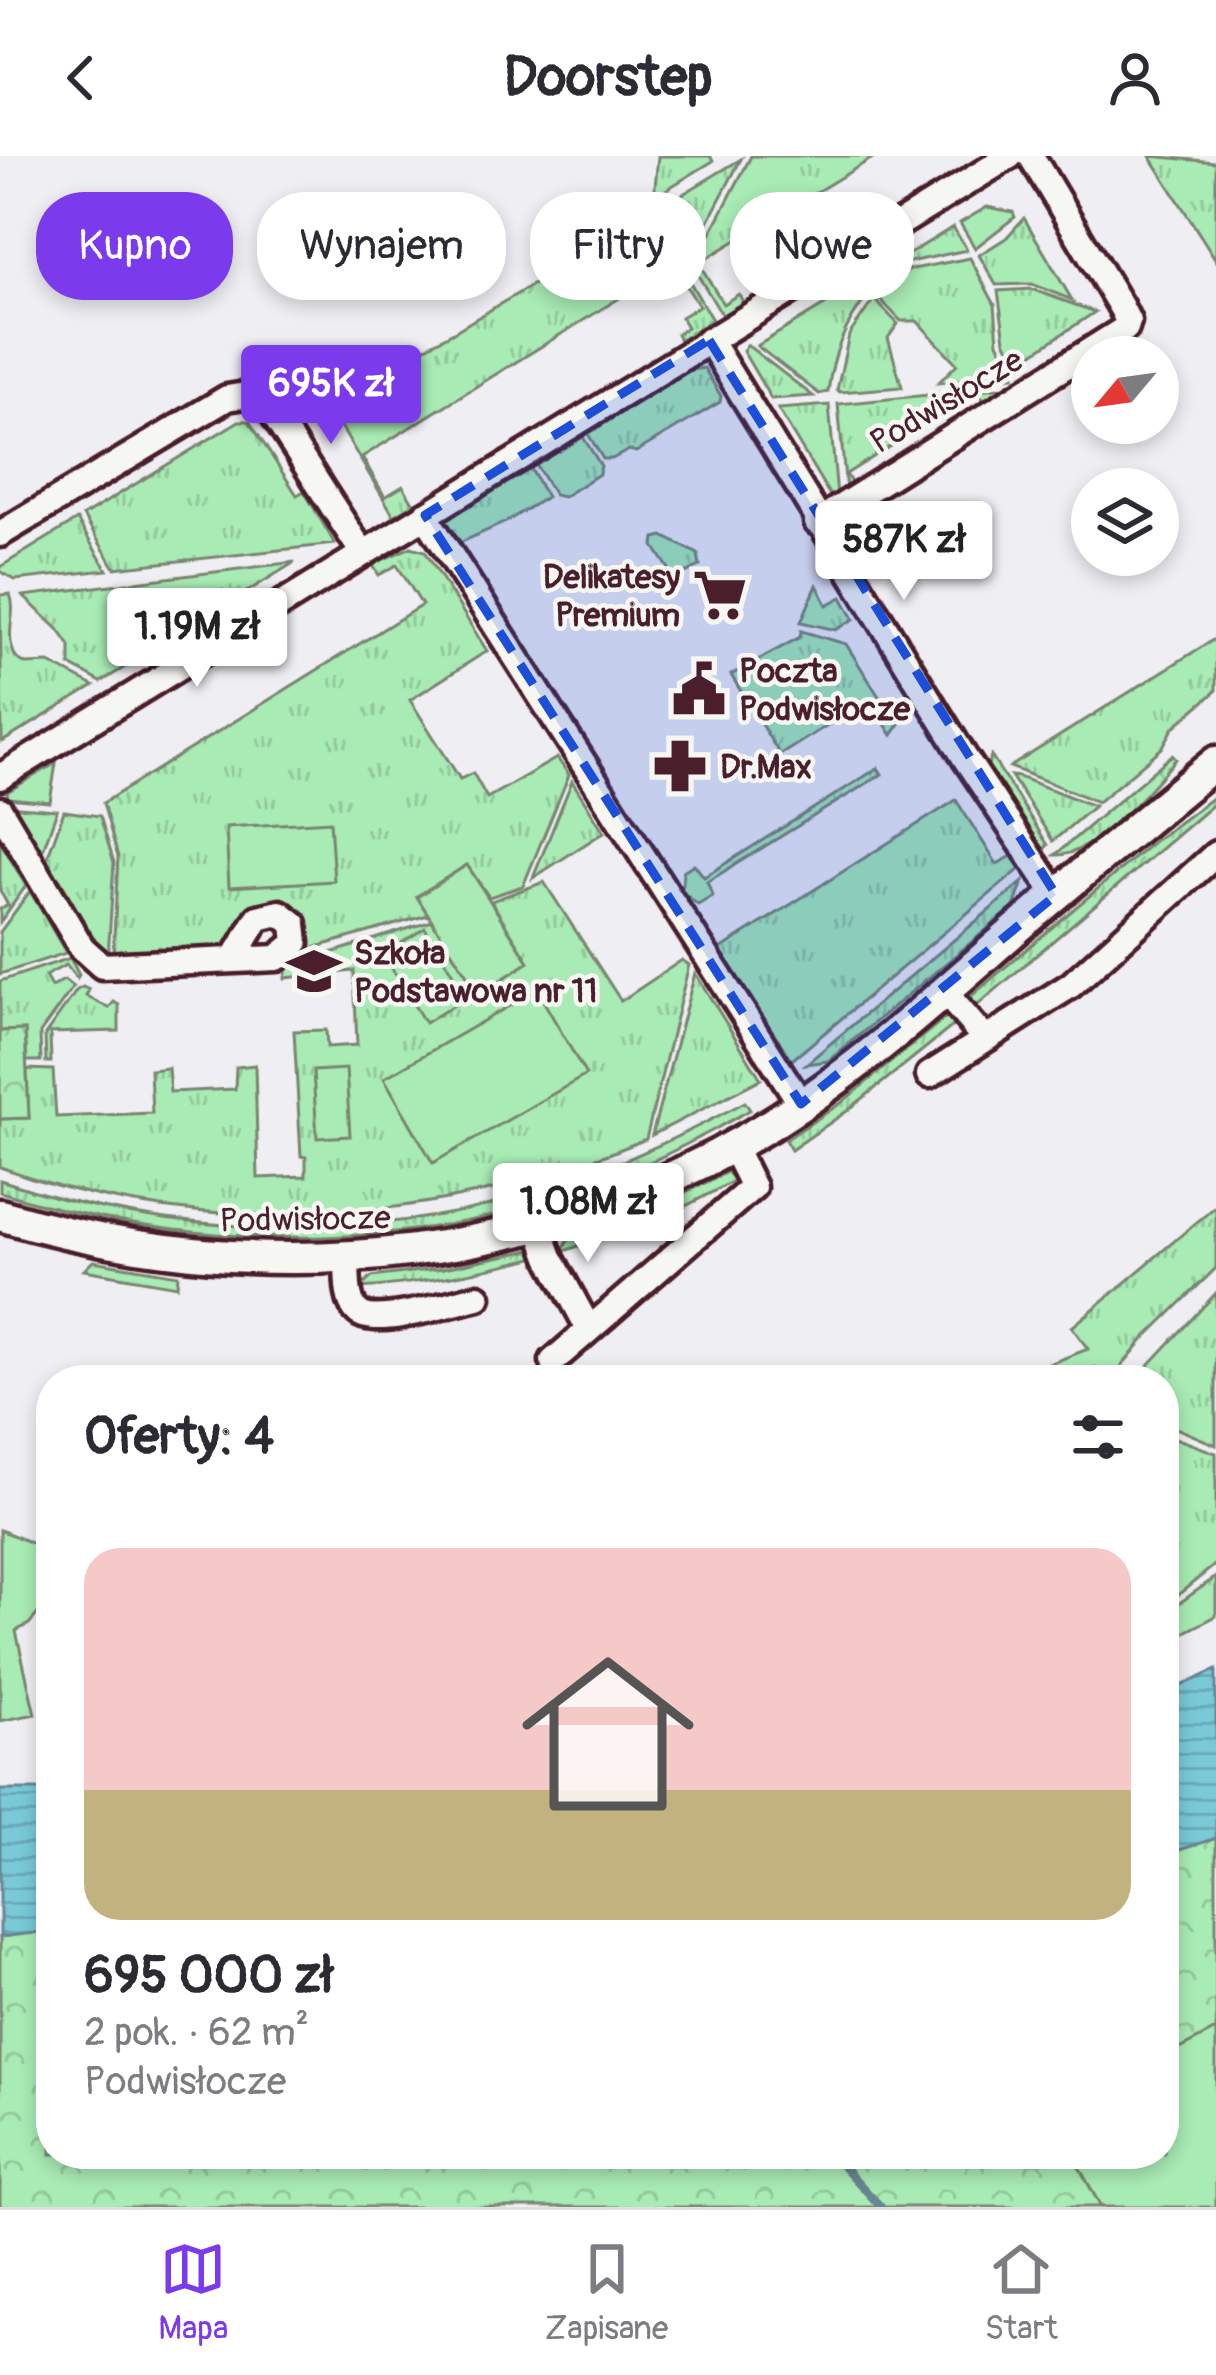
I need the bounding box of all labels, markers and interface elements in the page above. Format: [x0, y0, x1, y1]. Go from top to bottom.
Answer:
text: Doorstep [503, 44, 713, 112]
icon: back [48, 45, 114, 111]
icon: person [1102, 45, 1168, 111]
chip: Kupno [36, 192, 233, 300]
chip: Wynajem [257, 192, 506, 300]
chip: Filtry [530, 192, 706, 300]
chip: Nowe [730, 192, 914, 300]
north arrow [1071, 336, 1179, 444]
map controls [1071, 336, 1179, 576]
street label: Podwisłocze [863, 340, 1031, 463]
pin: 695K zł [220, 345, 442, 447]
text: 695K zł [268, 359, 394, 408]
button: layers [1071, 468, 1179, 576]
pin: 587K zł [793, 501, 1015, 603]
text: 587K zł [842, 515, 966, 564]
place label: Delikatesy Premium [543, 557, 681, 636]
supermarket icon: Delikatesy Premium [691, 566, 749, 624]
pin: 1.19M zł [73, 588, 321, 690]
text: 1.19M zł [134, 602, 260, 651]
place label: Poczta Podwisłocze [739, 651, 911, 730]
public building icon: Poczta Podwisłocze [670, 660, 728, 718]
pharmacy icon: Dr.Max [651, 737, 709, 795]
place label: Dr.Max [720, 747, 812, 788]
place label: Szkoła Podstawowa nr 11 [354, 933, 597, 1012]
school or university icon: Szkoła Podstawowa nr 11 [285, 942, 343, 1000]
pin: 1.08M zł [464, 1163, 712, 1265]
text: 1.08M zł [520, 1177, 656, 1226]
street label: Podwisłocze [219, 1198, 391, 1241]
icon: filters [1065, 1404, 1131, 1470]
text: Oferty: 4 [84, 1405, 274, 1469]
icon: home [500, 1626, 716, 1842]
text: 695 000 zł [84, 1944, 333, 2008]
text: 2 pok. · 62 m² [84, 2008, 309, 2057]
text: Podwisłocze [84, 2057, 286, 2106]
tab: Mapa [158, 2236, 228, 2349]
tab: Zapisane [545, 2236, 668, 2349]
tab: Start [985, 2236, 1058, 2349]

